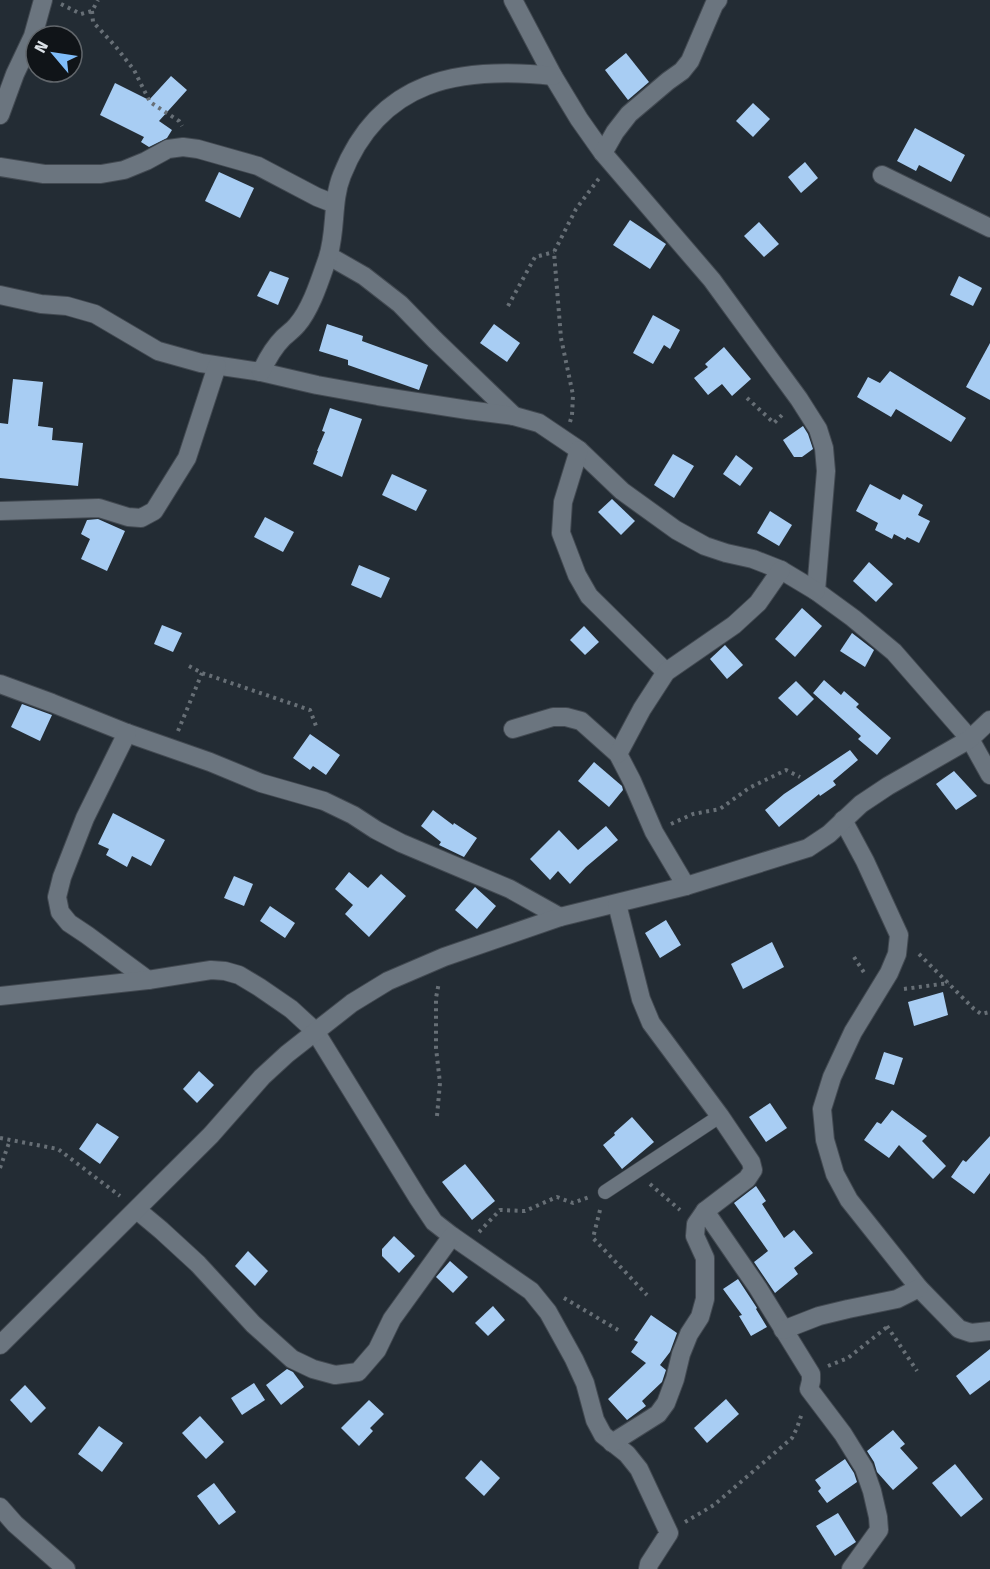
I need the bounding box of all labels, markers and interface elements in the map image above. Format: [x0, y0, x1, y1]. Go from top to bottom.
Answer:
north arrow [24, 24, 84, 84]
text: N [30, 38, 52, 56]

